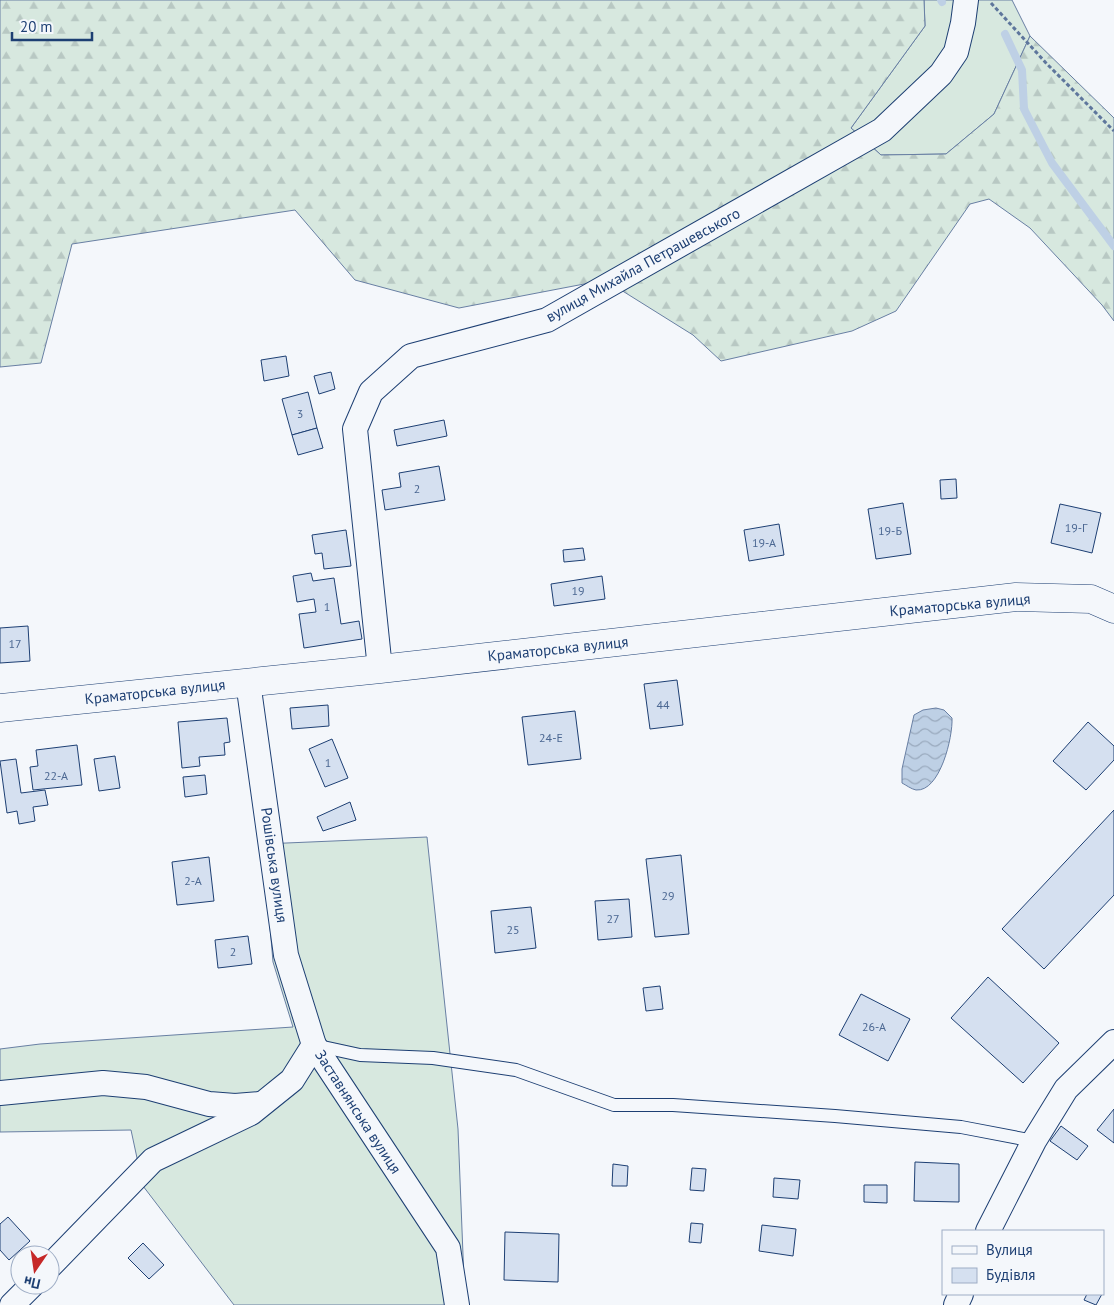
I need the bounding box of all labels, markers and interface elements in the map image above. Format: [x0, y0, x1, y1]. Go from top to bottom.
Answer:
scale bar [12, 10, 92, 42]
text: 20 m [20, 17, 53, 36]
street label: вулиця Михайла Петрашевського [542, 203, 743, 326]
house number: 3 [297, 406, 303, 421]
house number: 2 [414, 481, 420, 496]
house number: 19-Г [1065, 520, 1088, 535]
house number: 19-Б [878, 523, 902, 538]
house number: 19-А [752, 535, 776, 550]
house number: 19 [571, 583, 585, 598]
street label: Краматорська вулиця [889, 589, 1031, 620]
house number: 1 [324, 599, 330, 614]
street label: Краматорська вулиця [487, 632, 629, 665]
house number: 17 [8, 636, 22, 651]
street label: Краматорська вулиця [84, 675, 226, 708]
house number: 44 [656, 697, 670, 712]
house number: 24-Е [539, 730, 563, 745]
house number: 1 [325, 755, 331, 770]
house number: 22-А [44, 768, 68, 783]
street label: Рошівська вулиця [257, 806, 292, 924]
house number: 2-А [184, 873, 202, 888]
house number: 29 [661, 888, 675, 903]
house number: 27 [606, 911, 620, 926]
house number: 25 [506, 922, 520, 937]
house number: 2 [230, 944, 236, 959]
house number: 26-А [862, 1019, 886, 1034]
street label: Заставнянська вулиця [311, 1046, 406, 1177]
legend [942, 1230, 1104, 1295]
text: Вулиця [986, 1240, 1033, 1259]
north arrow [10, 1245, 60, 1295]
text: Будівля [986, 1265, 1035, 1284]
text: Пн [22, 1272, 42, 1293]

